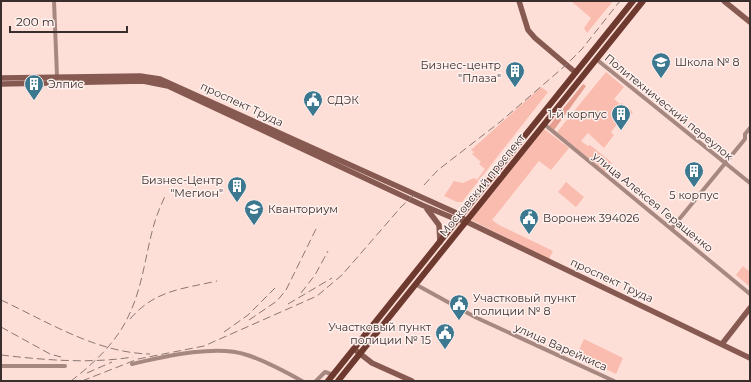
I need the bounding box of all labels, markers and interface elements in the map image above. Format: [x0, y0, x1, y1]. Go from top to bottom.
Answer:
scale bar [10, 8, 127, 34]
text: 200 m [16, 14, 55, 29]
street label: Политехнический переулок [602, 51, 737, 164]
school or university icon: Школа № 8 [650, 51, 672, 79]
place label: Школа № 8 [675, 55, 740, 69]
place label: Бизнес-центр "Плаза" [421, 58, 501, 85]
building icon: Бизнес-центр "Плаза" [504, 60, 526, 88]
building icon: Элпис [23, 73, 45, 101]
place label: Элпис [48, 77, 84, 91]
street label: проспект Труда [198, 79, 286, 129]
public building icon: СДЭК [302, 89, 324, 117]
place label: СДЭК [327, 93, 359, 107]
building icon: 1-й корпус [610, 103, 632, 131]
place label: 1-й корпус [548, 107, 607, 121]
street label: Московский проспект [436, 130, 528, 239]
street label: улица Алексея Геращенко [589, 148, 716, 255]
building icon: 5 корпус [683, 160, 705, 188]
place label: Бизнес-Центр "Мегион" [141, 173, 223, 200]
building icon: Бизнес-Центр "Мегион" [226, 175, 248, 203]
place label: 5 корпус [669, 188, 719, 202]
school or university icon: Кванториум [243, 198, 265, 226]
place label: Кванториум [268, 202, 338, 216]
public building icon: Воронеж 394026 [518, 207, 540, 235]
place label: Воронеж 394026 [543, 211, 639, 225]
street label: проспект Труда [568, 255, 656, 305]
place label: Участковый пункт полиции № 8 [473, 291, 577, 318]
public building icon: Участковый пункт полиции № 8 [448, 293, 470, 321]
place label: Участковый пункт полиции № 15 [328, 320, 432, 347]
street label: улица Варейкиса [511, 320, 610, 374]
public building icon: Участковый пункт полиции № 15 [434, 322, 456, 350]

